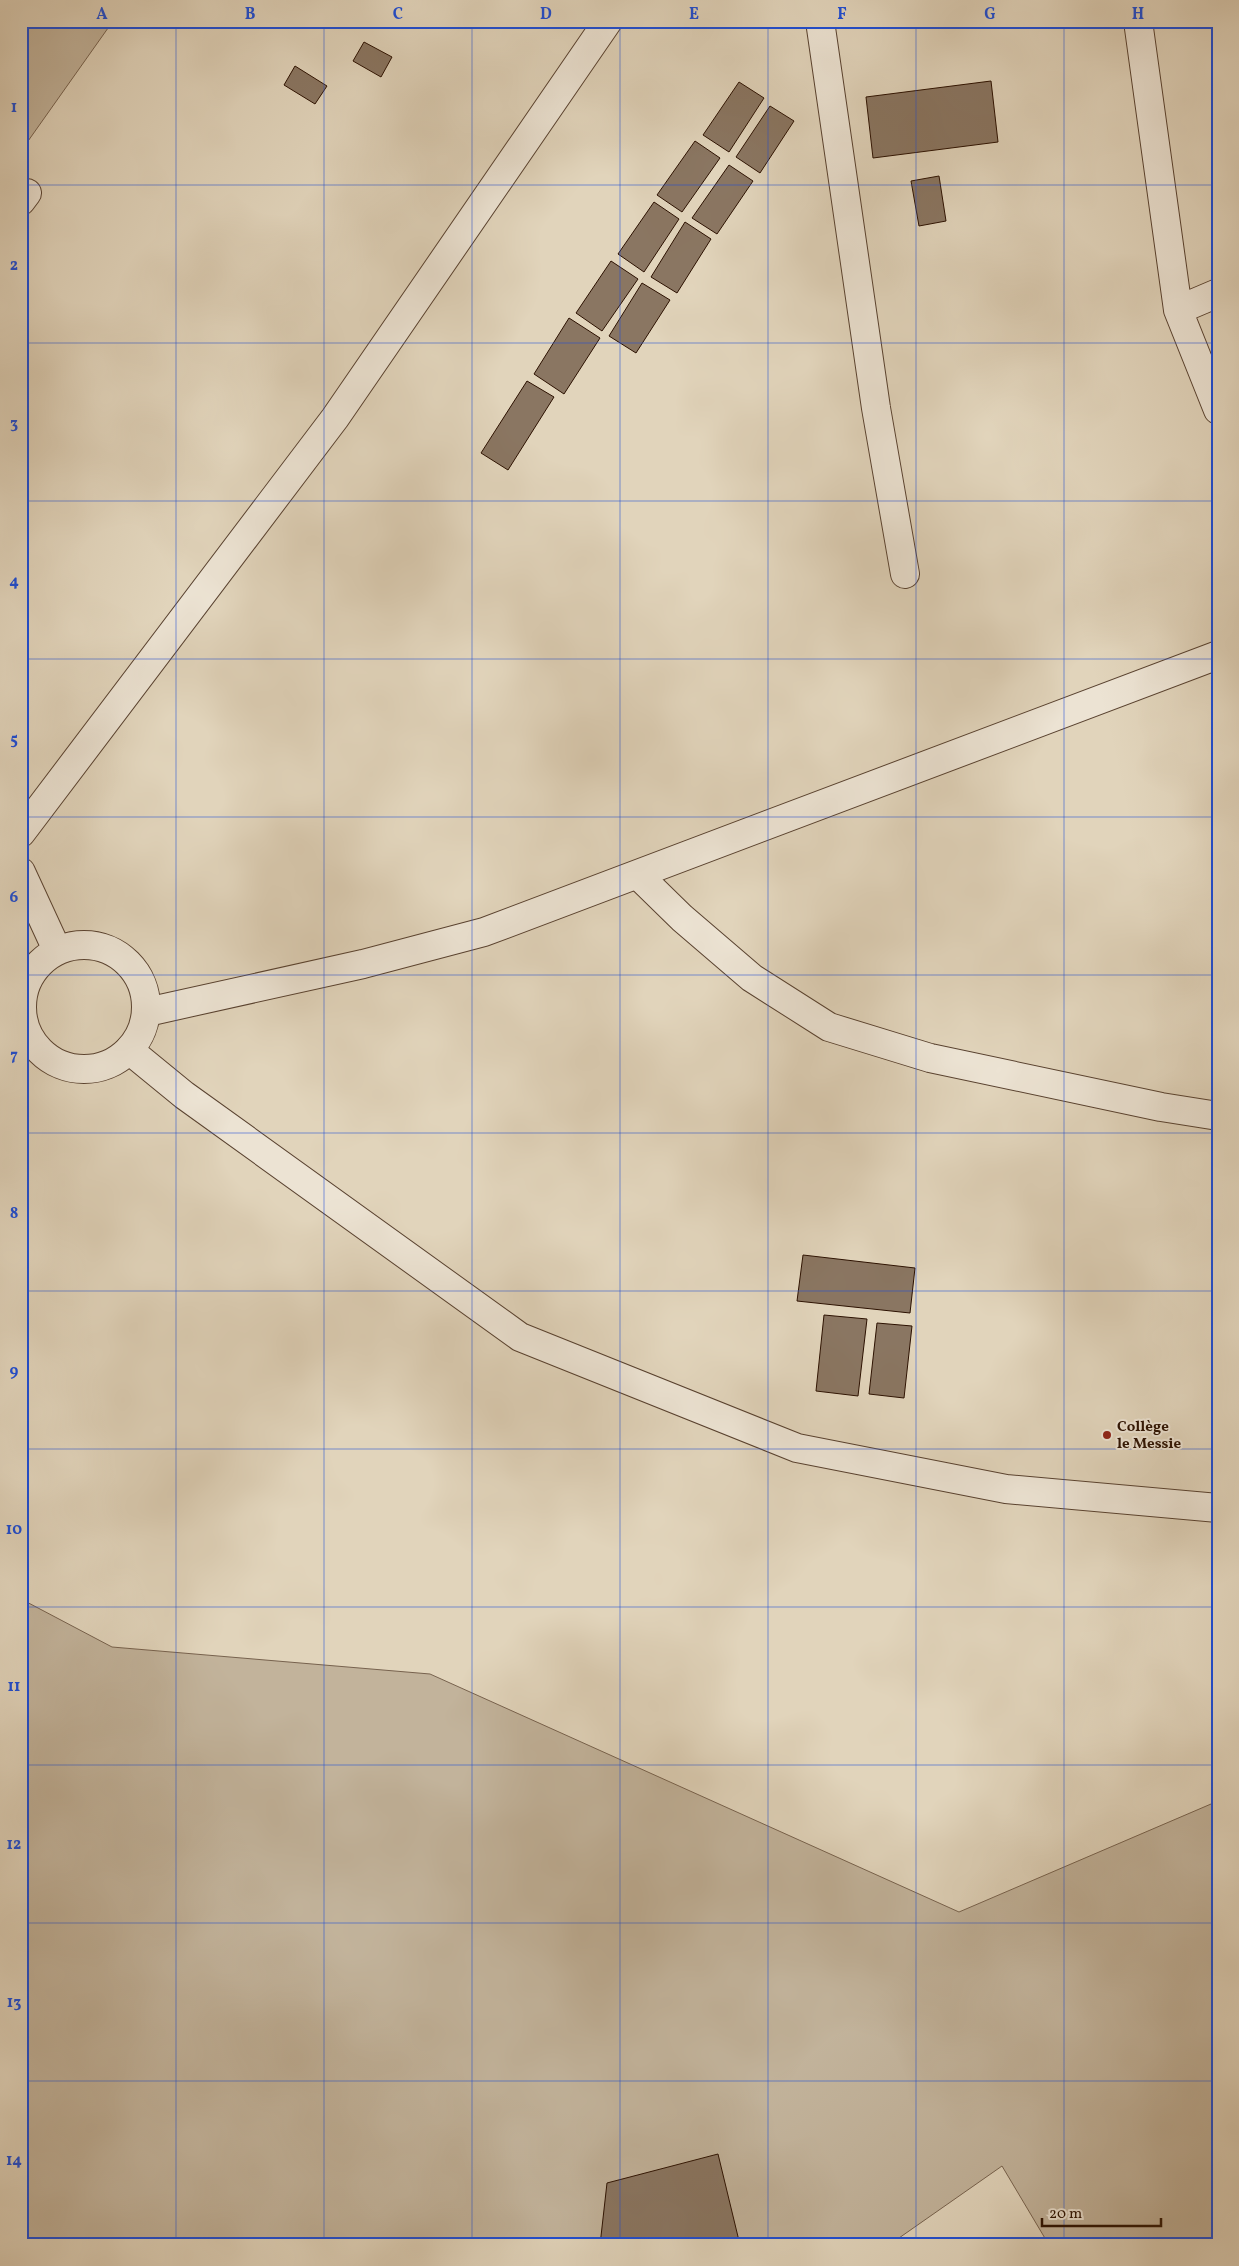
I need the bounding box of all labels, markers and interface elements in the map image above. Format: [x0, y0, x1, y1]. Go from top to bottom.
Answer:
text: A [96, 4, 108, 26]
text: B [245, 4, 256, 26]
text: C [393, 4, 403, 26]
text: D [540, 4, 552, 26]
text: E [689, 4, 699, 26]
text: F [837, 4, 847, 26]
text: G [984, 4, 996, 26]
text: H [1132, 4, 1144, 26]
text: 1 [11, 97, 17, 119]
text: 2 [10, 255, 18, 277]
text: 3 [10, 413, 18, 435]
text: 4 [9, 571, 19, 593]
text: 5 [10, 729, 18, 751]
text: 6 [10, 887, 19, 909]
text: 7 [10, 1045, 18, 1067]
text: 8 [10, 1203, 18, 1225]
text: 9 [10, 1361, 19, 1383]
place label: Collège le Messie [1117, 1417, 1181, 1455]
marker: Collège le Messie [1101, 1429, 1113, 1441]
text: 10 [6, 1519, 22, 1541]
text: 11 [8, 1676, 20, 1698]
text: 12 [7, 1834, 21, 1856]
text: 13 [7, 1992, 21, 2014]
text: 14 [6, 2150, 22, 2172]
scale bar [1042, 2196, 1160, 2228]
text: 20 m [1049, 2204, 1082, 2225]

